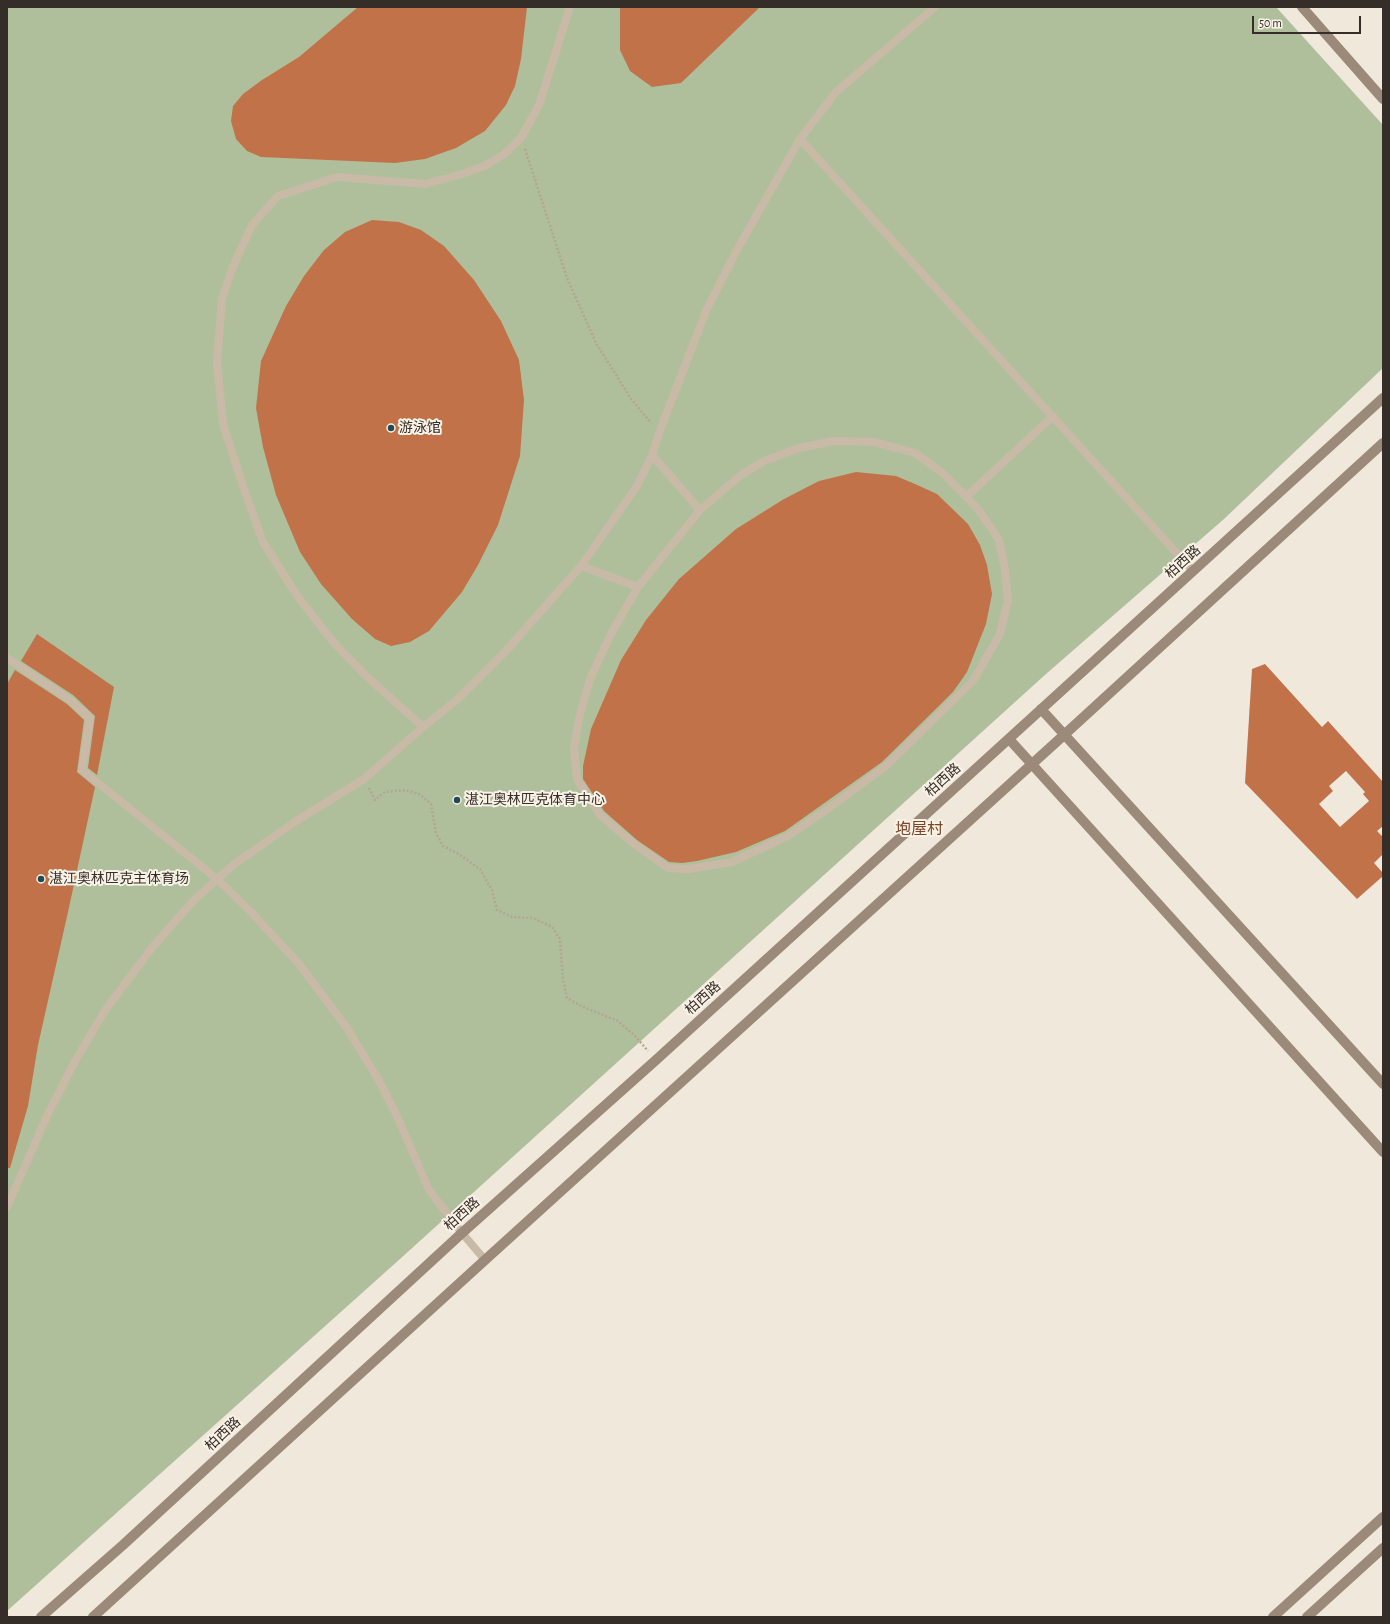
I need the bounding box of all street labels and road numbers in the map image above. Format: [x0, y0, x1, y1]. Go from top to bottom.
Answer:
street label: 柏西路 [1162, 542, 1204, 582]
street label: 柏西路 [922, 760, 964, 800]
street label: 柏西路 [682, 978, 724, 1018]
street label: 柏西路 [441, 1194, 483, 1234]
street label: 柏西路 [202, 1414, 244, 1454]

